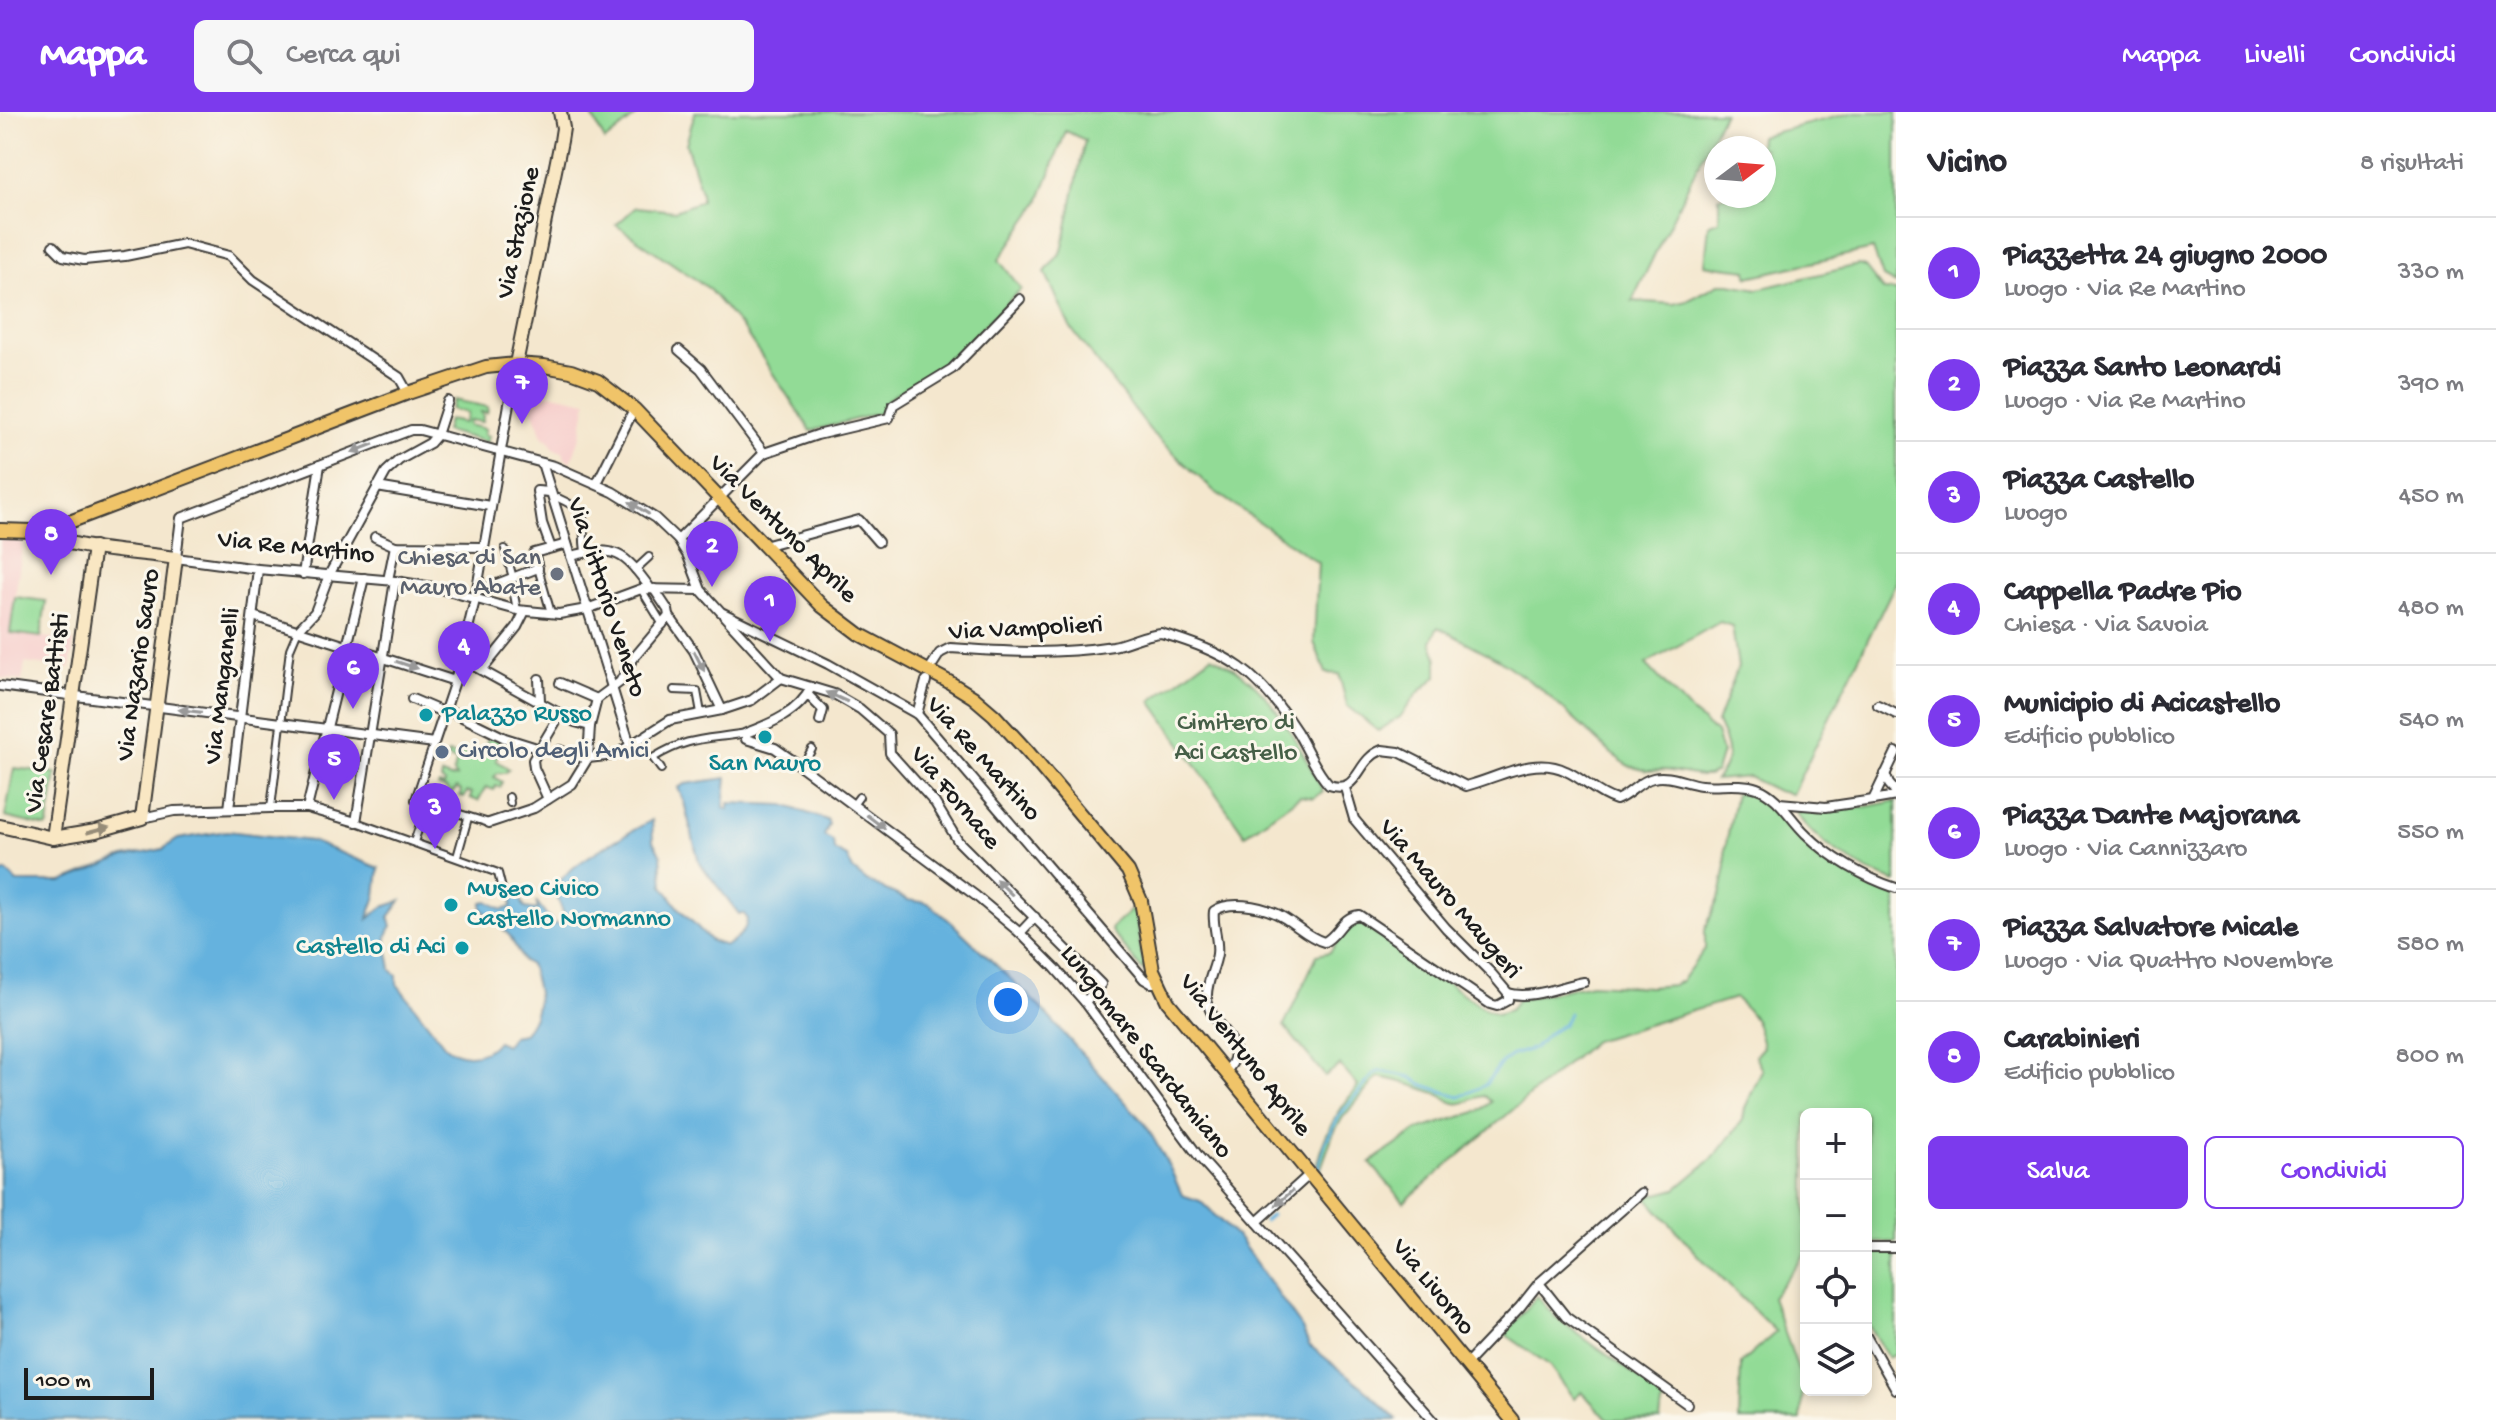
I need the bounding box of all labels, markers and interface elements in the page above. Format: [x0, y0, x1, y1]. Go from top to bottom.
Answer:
search box [194, 20, 754, 92]
text: Mappa [40, 34, 146, 78]
icon: search [222, 34, 266, 78]
text: Cerca qui [286, 39, 401, 74]
text: Mappa [2122, 40, 2200, 73]
text: Livelli [2244, 40, 2306, 73]
text: Condividi [2350, 40, 2456, 73]
north arrow [1704, 136, 1776, 208]
text: Vicino [1928, 144, 2007, 184]
text: 8 risultati [2360, 149, 2464, 180]
street label: Via Stazione [491, 164, 549, 303]
text: Piazzetta 24 giugno 2000 [2004, 240, 2327, 275]
text: 1 [1949, 258, 1959, 289]
text: 330 m [2398, 258, 2464, 289]
text: Luogo · Via Re Martino [2004, 275, 2246, 306]
text: Piazza Santo Leonardi [2004, 352, 2281, 387]
pin: 7 [496, 358, 548, 424]
text: 2 [1948, 370, 1960, 401]
text: 390 m [2398, 370, 2464, 401]
text: Luogo · Via Re Martino [2004, 387, 2246, 418]
one-way arrow [351, 442, 375, 455]
street label: Via Ventuno Aprile [700, 448, 863, 611]
text: Piazza Castello [2004, 464, 2194, 499]
text: 3 [1947, 482, 1961, 513]
text: 450 m [2399, 482, 2464, 513]
street label: Via Vittorio Veneto [558, 493, 652, 702]
text: Luogo [2004, 499, 2068, 530]
one-way arrow [628, 502, 650, 516]
pin: 8 [25, 509, 77, 575]
pin: 2 [686, 521, 738, 587]
street label: Via Re Martino [215, 525, 376, 573]
place label: Chiesa di San Mauro Abate [398, 544, 542, 605]
marker: Chiesa di San Mauro Abate [548, 565, 566, 583]
street label: Via Nazario Sauro [111, 567, 169, 764]
pin: 1 [744, 576, 796, 642]
text: Cappella Padre Pio [2004, 576, 2242, 611]
text: 4 [1948, 594, 1960, 625]
text: 480 m [2398, 594, 2464, 625]
street label: Via Manganelli [199, 606, 249, 767]
street label: Via Vampolieri [947, 610, 1104, 650]
street label: Via Cesare Battisti [19, 611, 78, 816]
text: Chiesa · Via Savoia [2004, 611, 2208, 642]
pin: 4 [438, 621, 490, 687]
pin: 6 [327, 643, 379, 709]
one-way arrow [692, 650, 706, 673]
one-way arrow [395, 660, 419, 672]
text: Municipio di Acicastello [2004, 688, 2280, 723]
one-way arrow [826, 690, 849, 704]
street label: Via Re Martino [917, 690, 1046, 829]
place label: Palazzo Russo [441, 700, 592, 731]
one-way arrow [177, 704, 202, 717]
marker: Palazzo Russo [417, 706, 435, 724]
text: 5 [1947, 706, 1961, 737]
text: 540 m [2399, 706, 2464, 737]
park label: Cimitero di Aci Castello [1174, 709, 1298, 770]
text: Edificio pubblico [2004, 723, 2175, 754]
marker: San Mauro [756, 728, 774, 746]
pin: 5 [308, 734, 360, 800]
place label: Circolo degli Amici [458, 737, 650, 768]
street label: Via Fornace [901, 740, 1007, 858]
marker: Circolo degli Amici [433, 743, 451, 761]
place label: San Mauro [709, 750, 821, 781]
pin: 3 [409, 783, 461, 849]
text: Piazza Dante Majorana [2004, 800, 2299, 835]
street label: Via Mauro Maugeri [1370, 813, 1527, 986]
one-way arrow [866, 814, 887, 829]
text: 6 [1947, 818, 1961, 849]
text: 550 m [2397, 818, 2464, 849]
one-way arrow [85, 824, 110, 836]
text: Luogo · Via Cannizzaro [2004, 835, 2248, 866]
place label: Museo Civico Castello Normanno [467, 875, 671, 936]
one-way arrow [995, 878, 1014, 896]
marker: Museo Civico Castello Normanno [442, 896, 460, 914]
text: Piazza Salvatore Micale [2004, 912, 2298, 947]
text: 7 [1947, 930, 1961, 961]
text: 580 m [2397, 930, 2464, 961]
place label: Castello di Aci [296, 933, 446, 964]
marker: Castello di Aci [453, 939, 471, 957]
street label: Lungomare Scardamiano [1052, 940, 1238, 1166]
text: Luogo · Via Quattro Novembre [2004, 947, 2333, 978]
street label: Via Ventuno Aprile [1170, 968, 1317, 1144]
your location [988, 982, 1028, 1022]
text: Carabinieri [2004, 1024, 2140, 1059]
text: 8 [1947, 1042, 1961, 1073]
text: 800 m [2396, 1042, 2464, 1073]
text: Edificio pubblico [2004, 1059, 2175, 1090]
map controls [1800, 1108, 1872, 1396]
button: + [1800, 1108, 1872, 1180]
button: Salva [1928, 1136, 2188, 1209]
button: Condividi [2204, 1136, 2464, 1209]
button: − [1800, 1180, 1872, 1252]
one-way arrow [1274, 1188, 1293, 1206]
street label: Via Livorno [1383, 1232, 1481, 1343]
button: locate [1800, 1252, 1872, 1324]
button: layers [1800, 1324, 1872, 1396]
scale bar [24, 1364, 154, 1400]
text: 100 m [36, 1369, 91, 1395]

